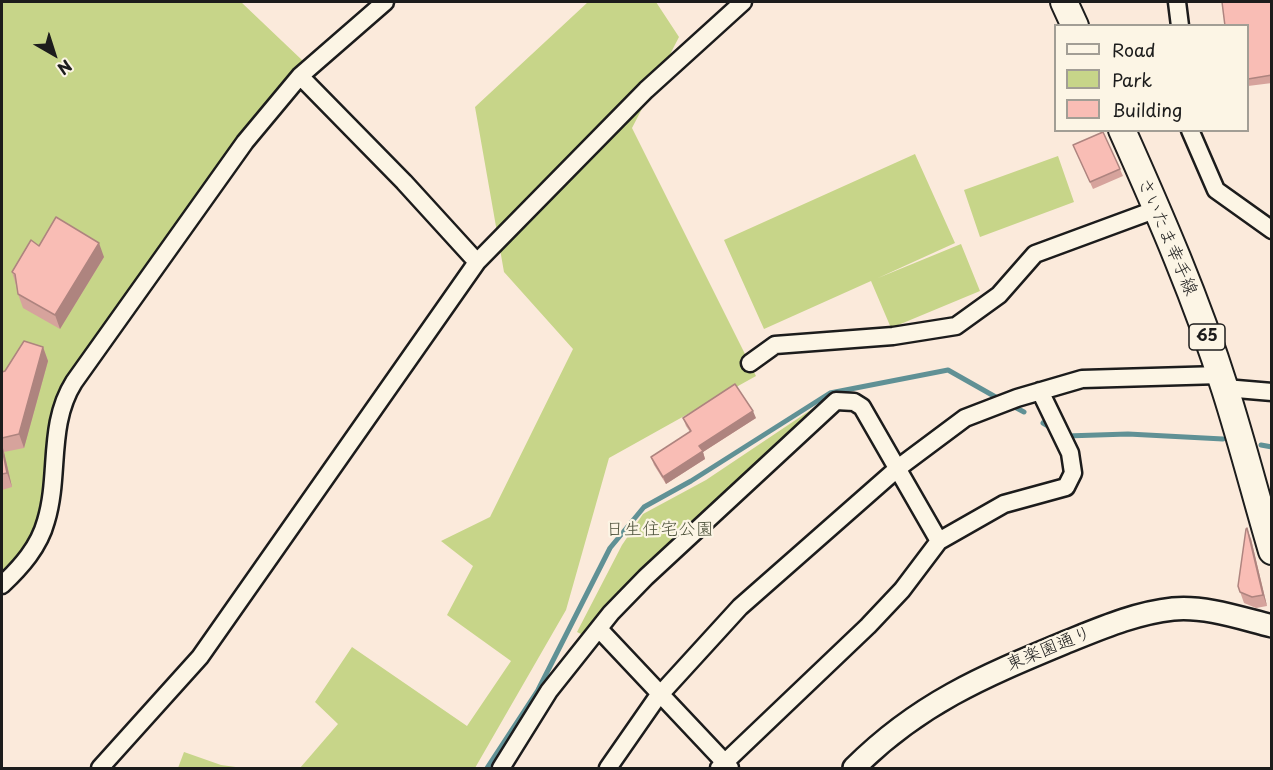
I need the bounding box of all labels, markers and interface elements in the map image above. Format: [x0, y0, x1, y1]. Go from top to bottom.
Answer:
north arrow [24, 24, 84, 84]
legend [1054, 24, 1249, 132]
text: Road [1112, 36, 1156, 63]
text: N [53, 55, 78, 81]
text: Park [1112, 66, 1152, 93]
text: Building [1112, 96, 1182, 123]
street label: さいたま幸手線 [1132, 175, 1202, 299]
road number: 65 [1189, 324, 1225, 350]
park label: 日生住宅公園 [606, 519, 714, 541]
street label: 東楽園通り [1003, 622, 1095, 676]

